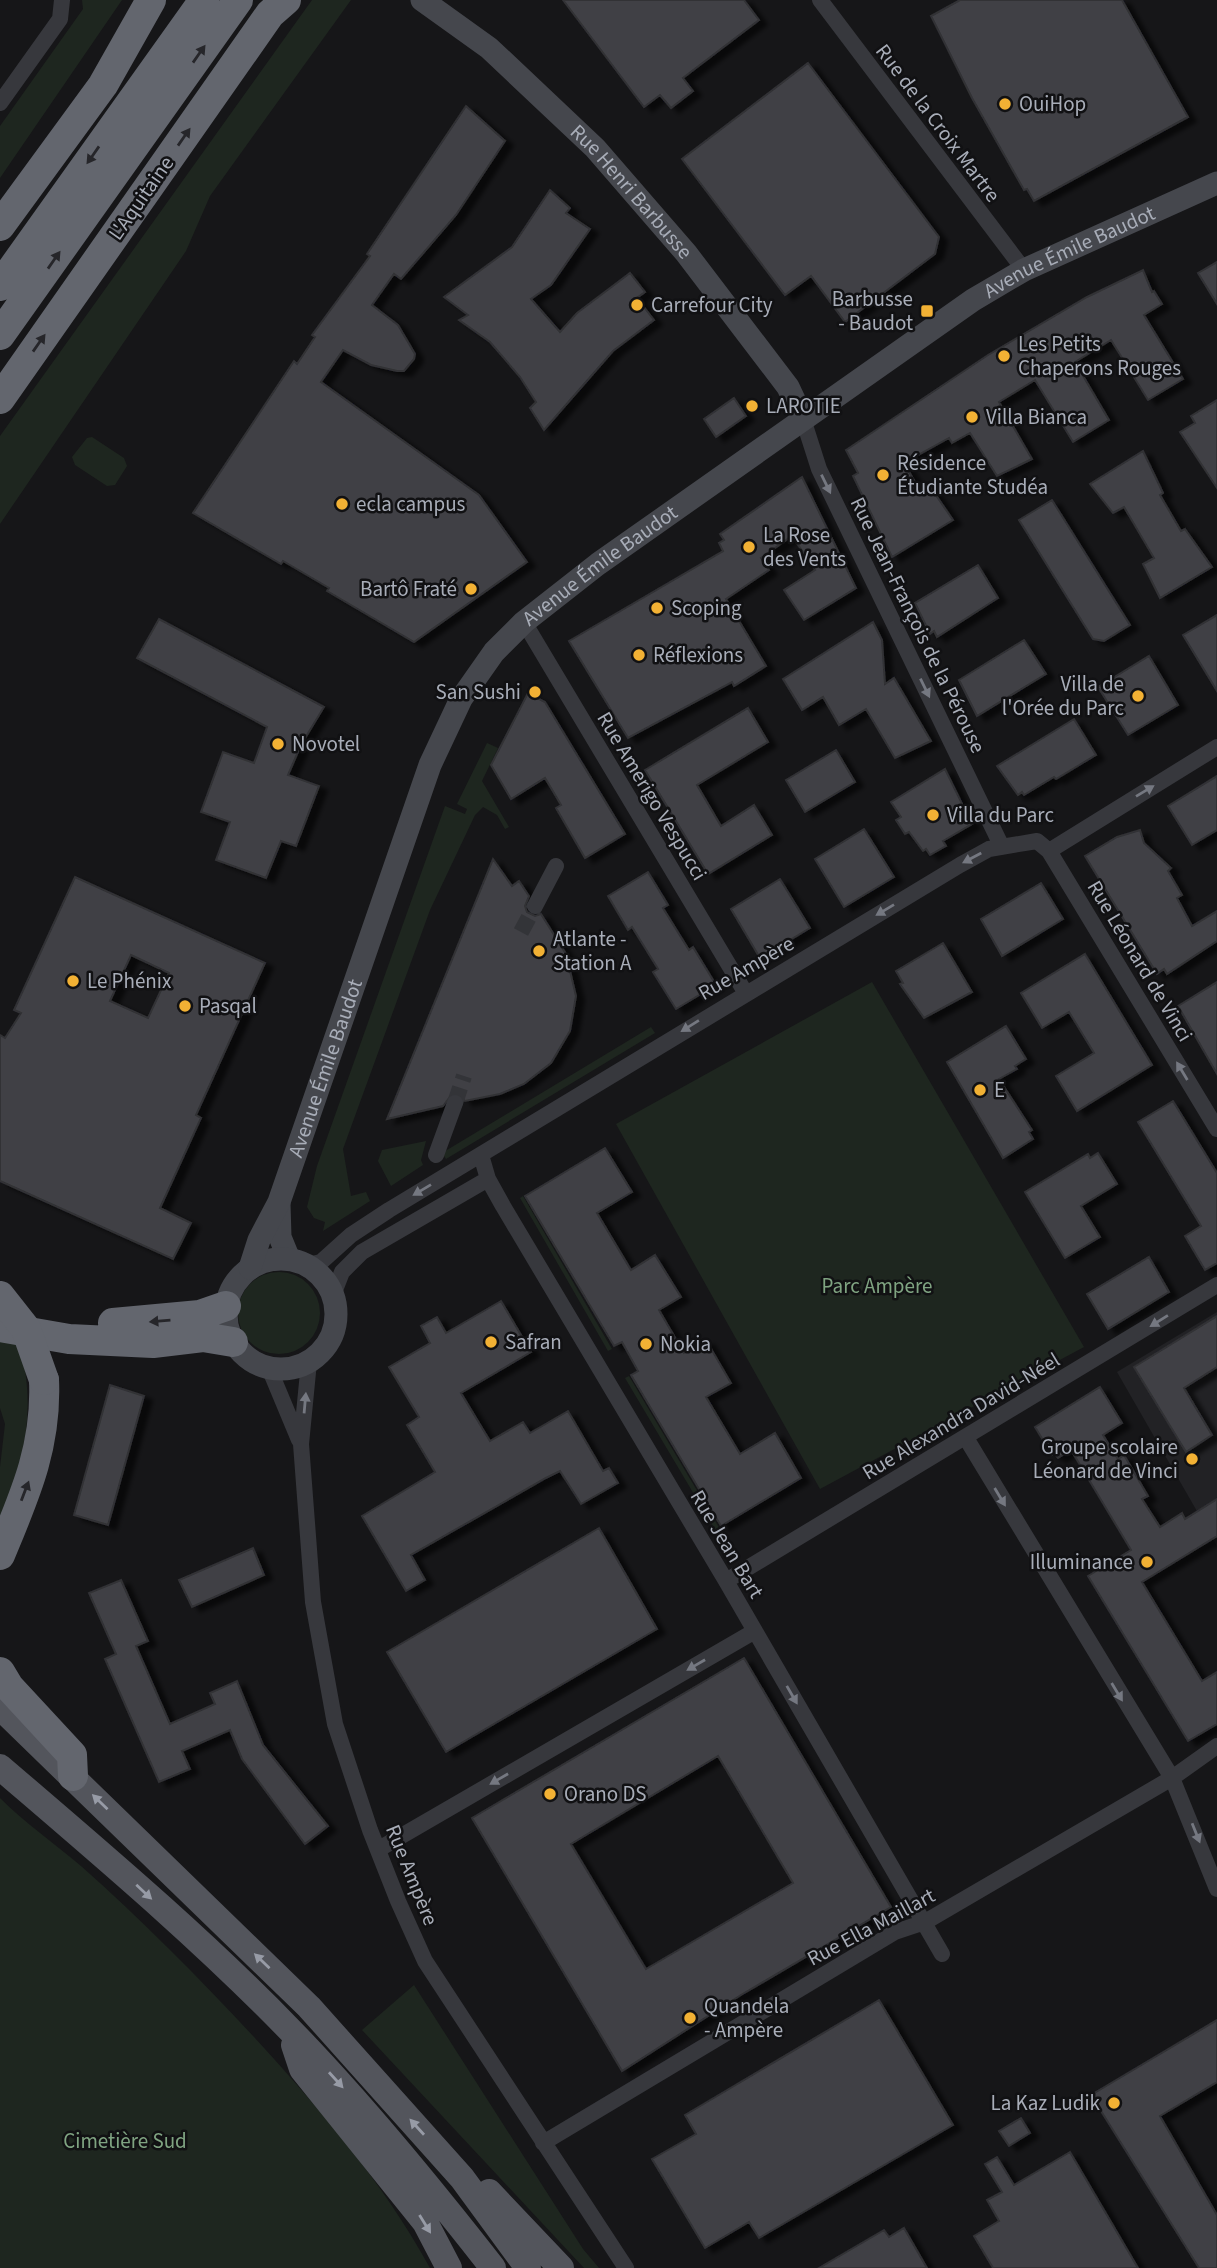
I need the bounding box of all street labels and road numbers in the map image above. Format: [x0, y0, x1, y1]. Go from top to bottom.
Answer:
street label: Rue de la Croix Martre [868, 38, 1008, 208]
street label: Rue Henri Barbusse [564, 117, 700, 266]
street label: L'Aquitaine [101, 150, 181, 246]
street label: Avenue Émile Baudot [978, 198, 1160, 306]
street label: Rue Jean-François de la Pérouse [843, 492, 993, 758]
street label: Avenue Émile Baudot [516, 498, 683, 633]
street label: Rue Amerigo Vespucci [590, 706, 714, 886]
street label: Rue Léonard de Vinci [1080, 875, 1200, 1047]
street label: Rue Ampère [692, 928, 800, 1008]
street label: Avenue Émile Baudot [281, 975, 370, 1161]
street label: Rue Alexandra David-Néel [856, 1345, 1066, 1487]
street label: Rue Jean Bart [683, 1484, 771, 1604]
street label: Rue Ampère [378, 1820, 446, 1930]
street label: Rue Ella Maillart [802, 1881, 940, 1973]

